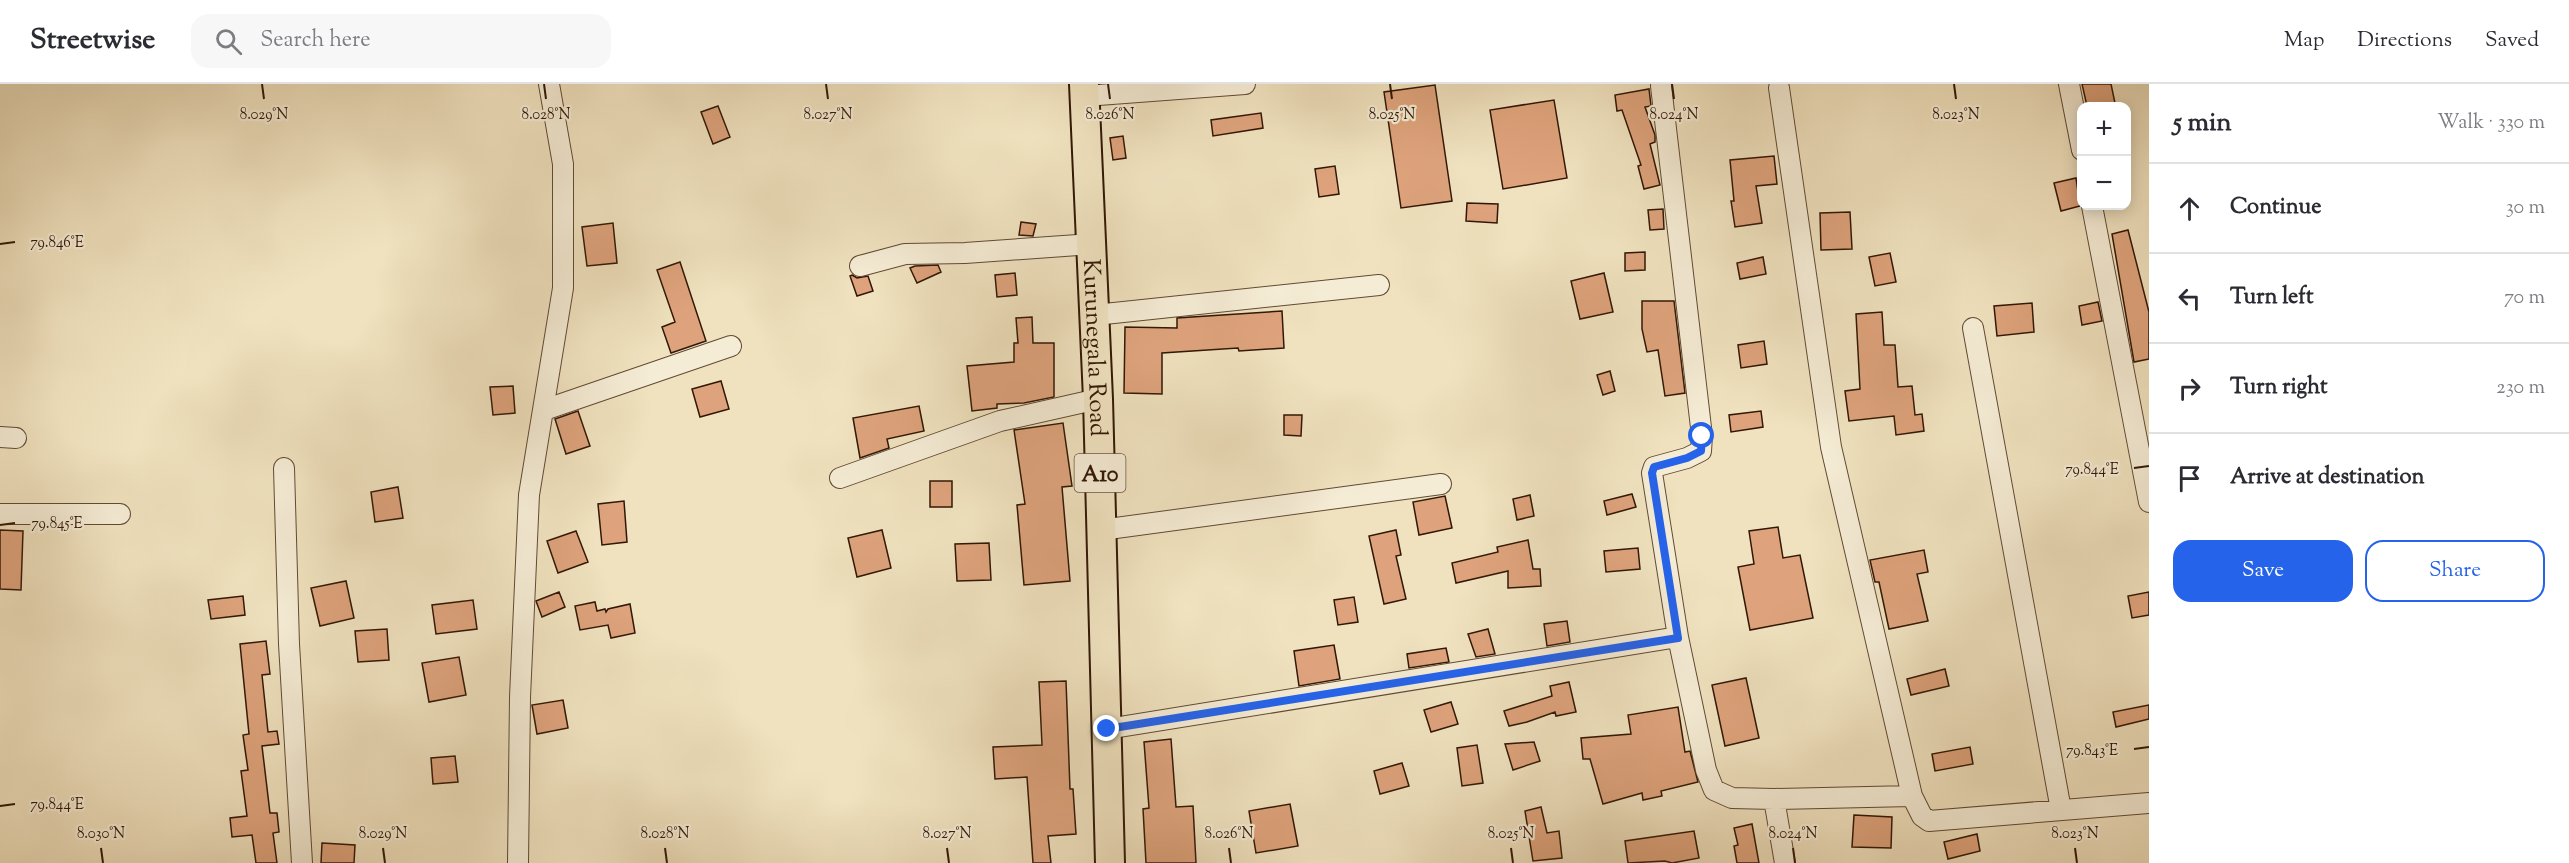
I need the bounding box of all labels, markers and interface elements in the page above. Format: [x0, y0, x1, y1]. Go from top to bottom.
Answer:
search box [191, 14, 611, 68]
text: Streetwise [30, 21, 155, 61]
icon: search [212, 25, 245, 58]
text: Search here [260, 25, 371, 57]
text: Map [2284, 26, 2324, 56]
text: Directions [2357, 26, 2452, 56]
text: Saved [2485, 26, 2539, 56]
map controls [2077, 102, 2131, 210]
button: + [2077, 102, 2131, 156]
text: 8.029°N [240, 105, 288, 126]
text: 8.028°N [522, 105, 570, 126]
text: 8.027°N [804, 105, 852, 126]
text: 8.026°N [1086, 105, 1134, 126]
text: 8.025°N [1369, 105, 1415, 126]
text: 8.024°N [1650, 105, 1698, 126]
text: 8.023°N [1932, 105, 1980, 126]
text: 5 min [2173, 105, 2232, 142]
text: Walk · 330 m [2437, 109, 2545, 138]
button: − [2077, 156, 2131, 210]
icon: ahead [2173, 192, 2206, 225]
text: Continue [2230, 192, 2321, 224]
text: 30 m [2506, 194, 2545, 223]
text: 79.846°E [30, 233, 84, 254]
street label: Kurunegala Road [1073, 258, 1114, 438]
icon: left [2173, 282, 2206, 315]
text: Turn left [2230, 282, 2313, 314]
text: 70 m [2504, 284, 2545, 313]
icon: right [2173, 372, 2206, 405]
text: Turn right [2230, 372, 2327, 404]
text: 230 m [2496, 374, 2545, 403]
route start [1688, 422, 1714, 448]
road number: A10 [1074, 454, 1126, 492]
text: 79.844°E [2065, 460, 2119, 481]
icon: arrive [2173, 462, 2206, 495]
text: Arrive at destination [2230, 462, 2425, 494]
text: 79.845°E [31, 514, 83, 535]
button: Save [2173, 540, 2353, 602]
button: Share [2365, 540, 2545, 602]
route end [1093, 715, 1119, 741]
text: 79.843°E [2066, 741, 2118, 762]
text: 79.844°E [30, 795, 84, 816]
text: 8.030°N [77, 824, 125, 845]
text: 8.029°N [359, 824, 407, 845]
text: 8.028°N [641, 824, 689, 845]
text: 8.027°N [923, 824, 971, 845]
text: 8.026°N [1205, 824, 1253, 845]
text: 8.025°N [1488, 824, 1534, 845]
text: 8.024°N [1769, 824, 1817, 845]
text: 8.023°N [2051, 824, 2099, 845]

